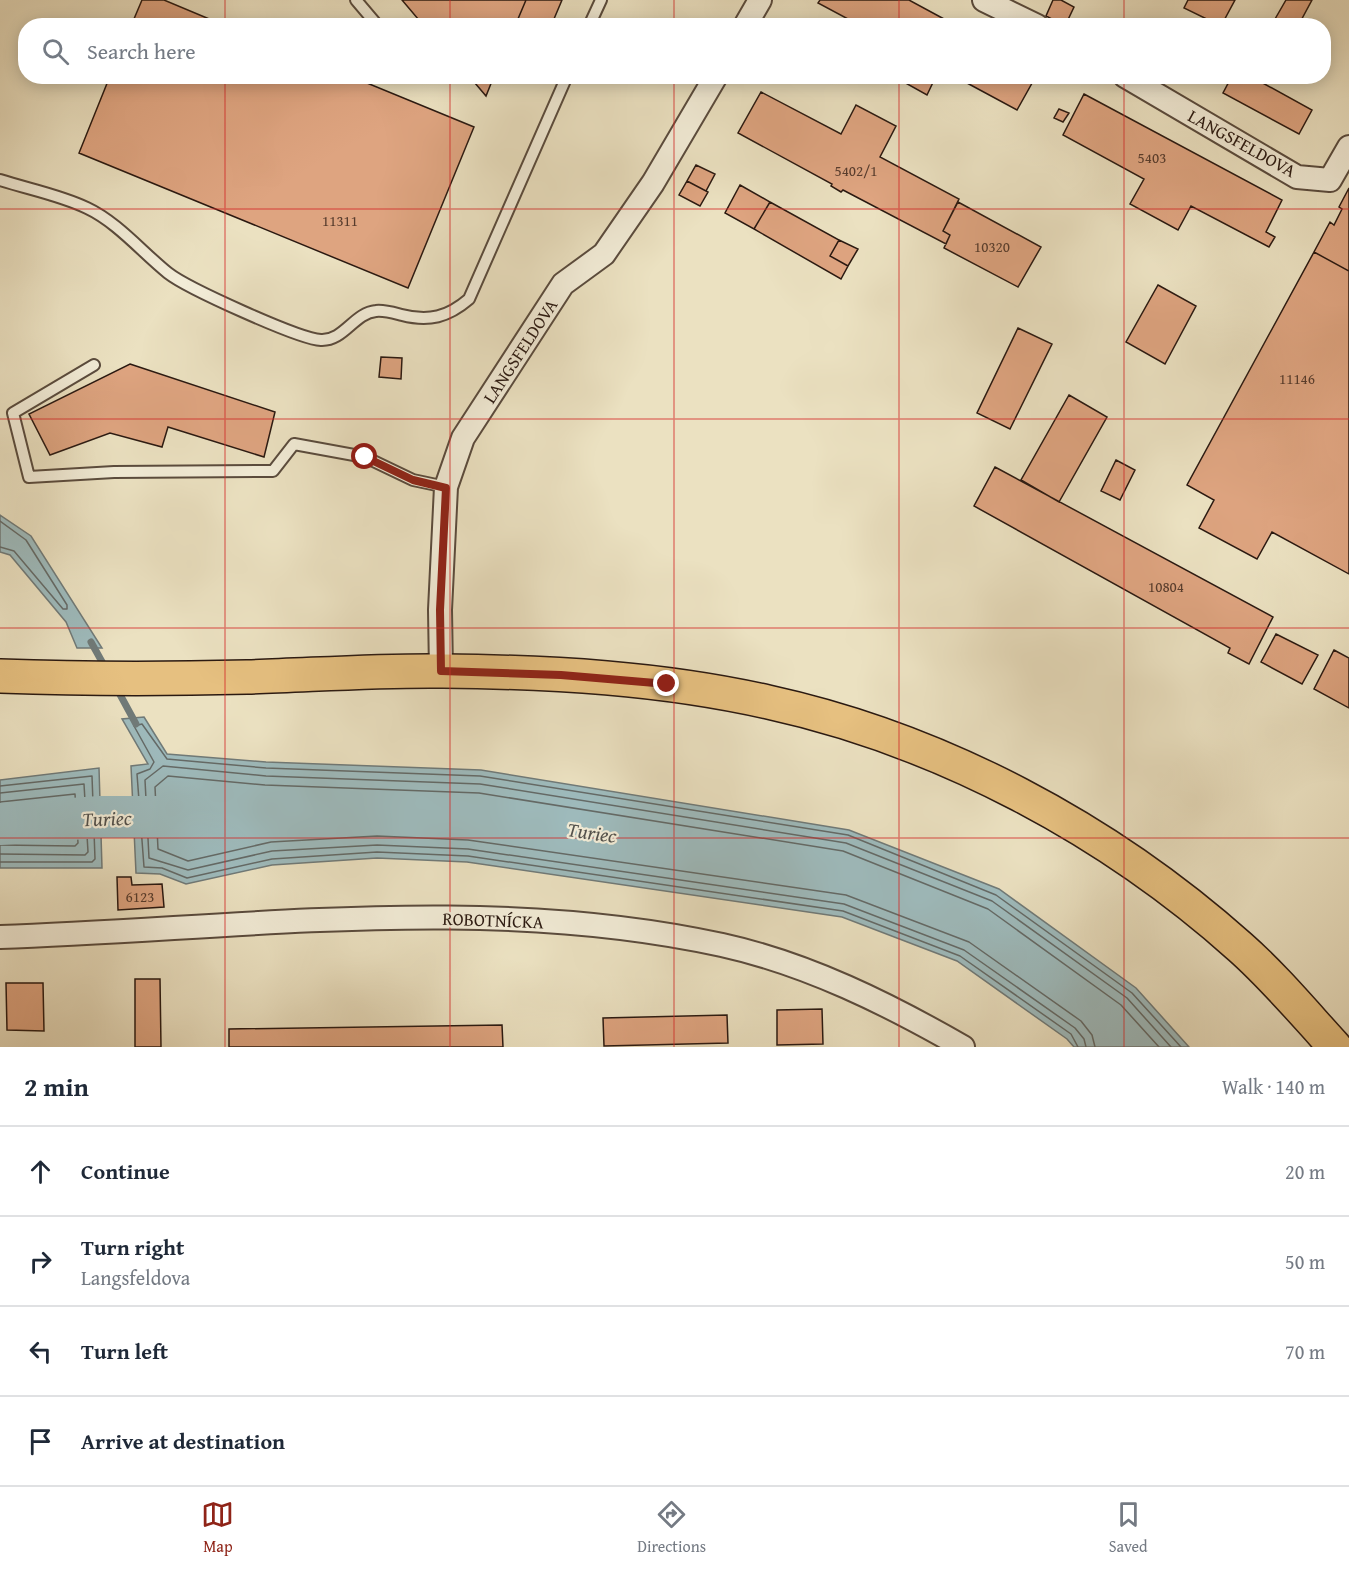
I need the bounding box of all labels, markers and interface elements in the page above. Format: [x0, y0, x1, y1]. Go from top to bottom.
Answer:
search box [18, 18, 1331, 84]
icon: search [39, 35, 72, 68]
text: Search here [87, 35, 196, 67]
street label: LANGSFELDOVA [1183, 102, 1301, 184]
house number: 5403 [1138, 147, 1166, 168]
house number: 5402/1 [834, 160, 878, 181]
house number: 11311 [322, 210, 358, 231]
house number: 10320 [974, 236, 1010, 257]
street label: LANGSFELDOVA [476, 293, 564, 409]
house number: 11146 [1279, 368, 1315, 389]
route start [351, 443, 377, 469]
house number: 10804 [1148, 576, 1184, 597]
route end [653, 670, 679, 696]
water label: Turiec [82, 803, 133, 833]
water label: Turiec [565, 814, 619, 850]
house number: 6123 [126, 886, 154, 907]
street label: ROBOTNÍCKA [442, 905, 544, 935]
text: 2 min [24, 1067, 89, 1106]
text: Walk · 140 m [1222, 1072, 1325, 1101]
icon: ahead [24, 1155, 57, 1188]
text: Continue [81, 1155, 170, 1187]
text: 20 m [1285, 1157, 1325, 1186]
text: Turn right [81, 1231, 184, 1263]
icon: right [24, 1245, 57, 1278]
text: 50 m [1285, 1247, 1325, 1276]
text: Langsfeldova [81, 1263, 190, 1292]
icon: left [24, 1335, 57, 1368]
text: Turn left [81, 1335, 168, 1367]
text: 70 m [1285, 1337, 1325, 1366]
icon: arrive [24, 1425, 57, 1458]
text: Arrive at destination [81, 1425, 285, 1457]
tab: Map [201, 1498, 234, 1558]
tab: Directions [637, 1498, 706, 1558]
tab: Saved [1109, 1498, 1148, 1558]

